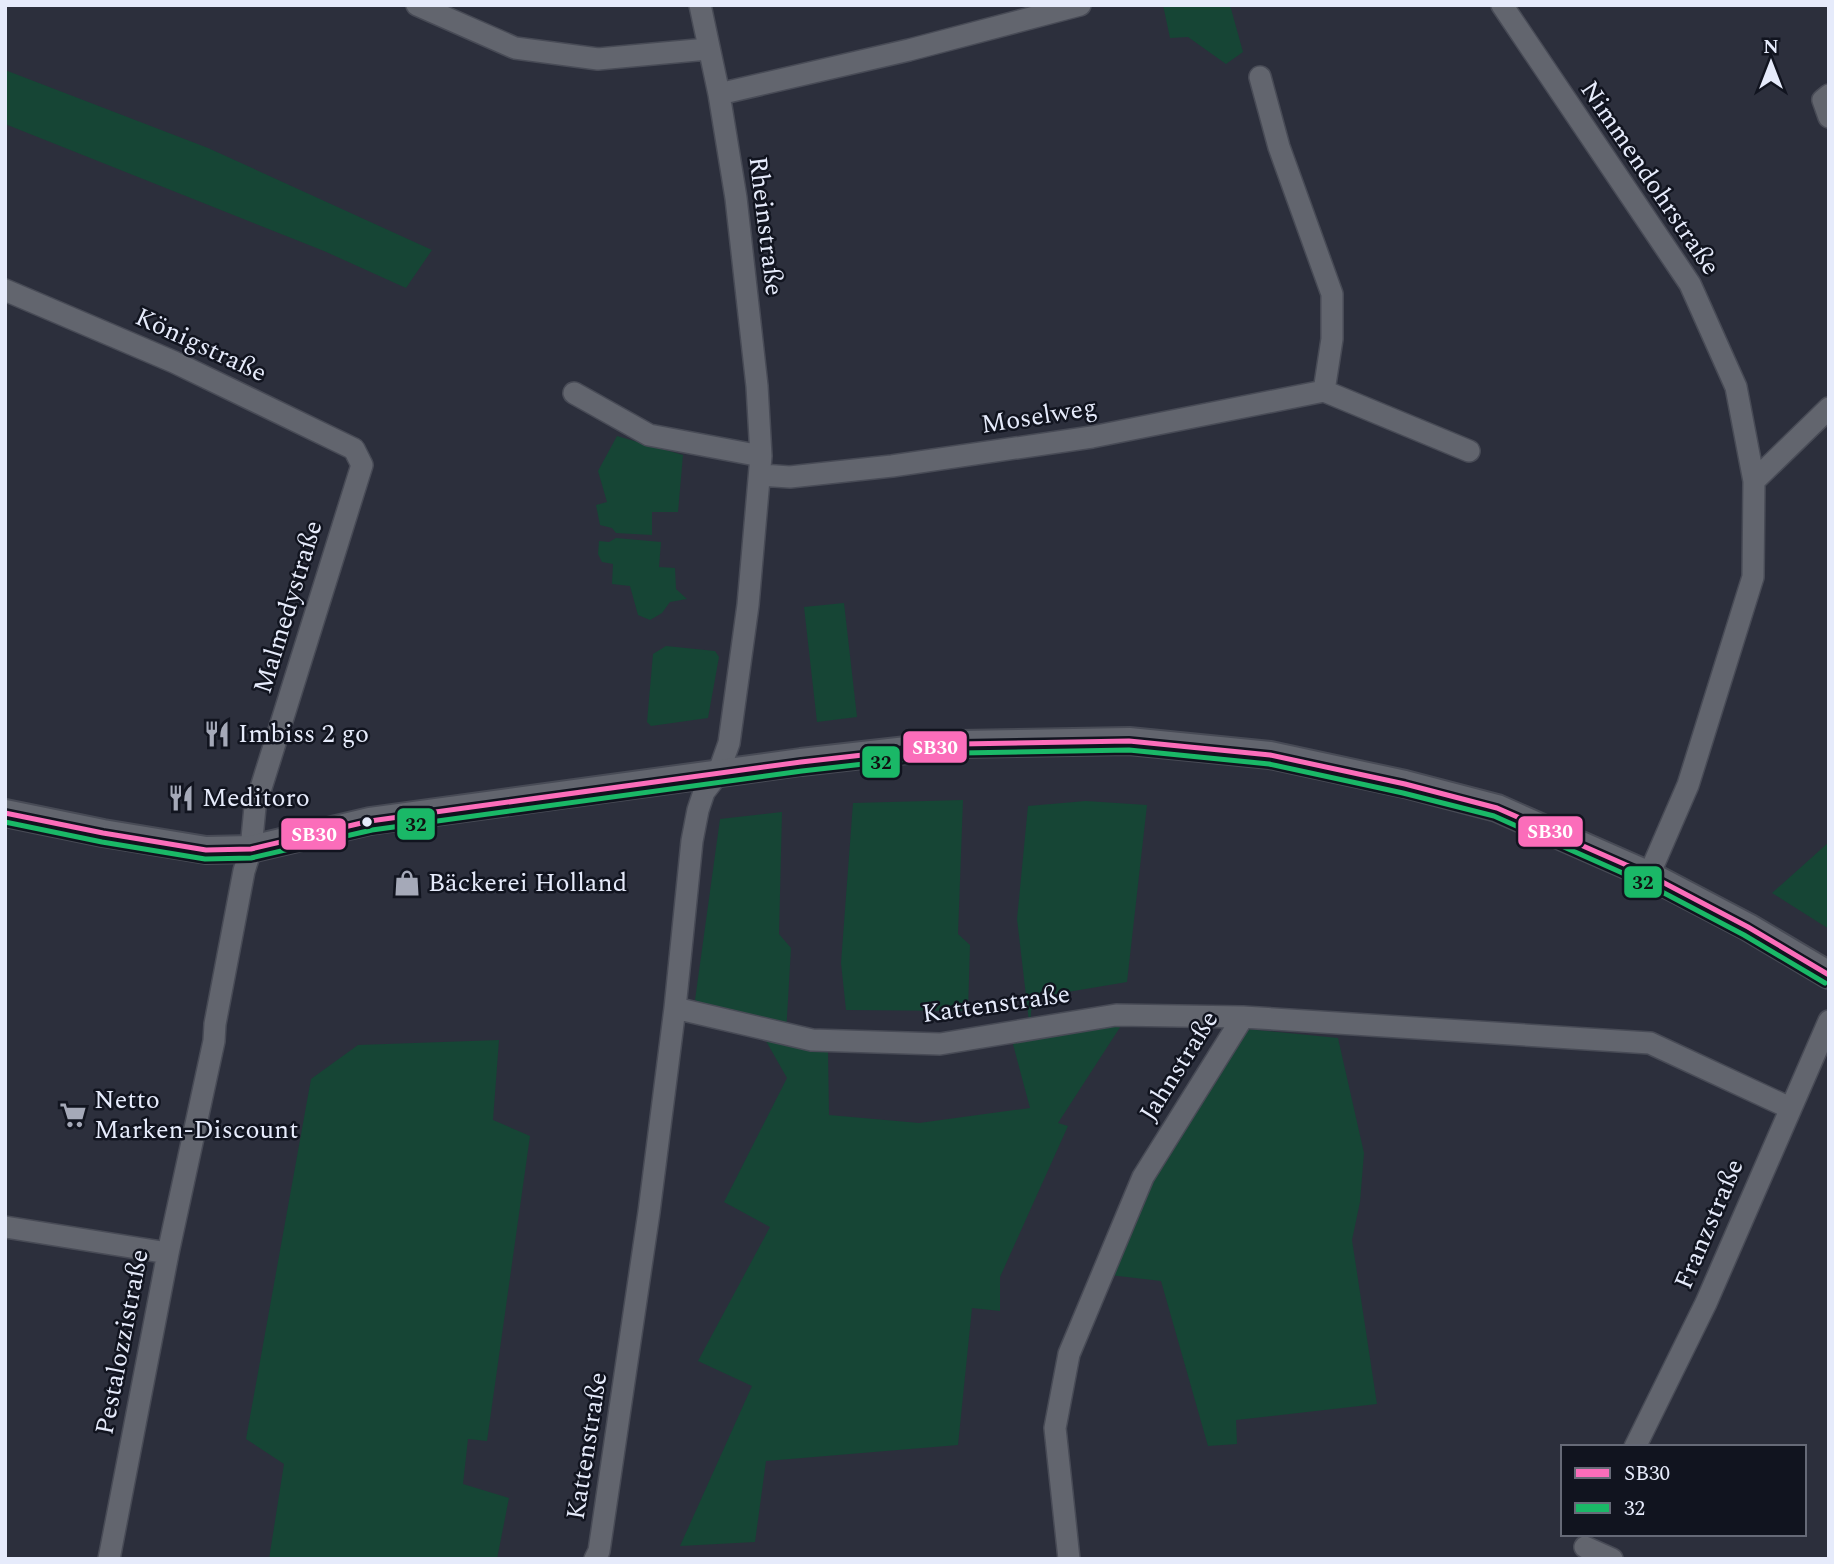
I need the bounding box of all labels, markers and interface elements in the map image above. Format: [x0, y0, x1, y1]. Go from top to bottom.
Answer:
north arrow [1736, 28, 1806, 98]
text: N [1763, 33, 1779, 62]
street label: Nimmendohrstraße [1570, 73, 1730, 283]
street label: Rheinstraße [738, 154, 794, 298]
street label: Königstraße [129, 297, 273, 393]
street label: Moselweg [978, 387, 1100, 445]
street label: Malmedystraße [243, 516, 333, 698]
place label: Imbiss 2 go [238, 714, 369, 754]
restaurant icon: Imbiss 2 go [202, 719, 232, 749]
line badge: SB30 [902, 730, 968, 764]
text: SB30 [912, 734, 958, 763]
line badge: 32 [861, 745, 901, 779]
text: 32 [870, 749, 892, 778]
place label: Meditoro [202, 778, 310, 818]
restaurant icon: Meditoro [166, 783, 196, 813]
line badge: 32 [396, 807, 436, 841]
text: 32 [405, 811, 427, 840]
unlabelled marker [360, 815, 374, 829]
line badge: SB30 [1517, 815, 1584, 848]
line badge: SB30 [280, 817, 347, 851]
text: SB30 [1527, 818, 1573, 847]
text: SB30 [291, 821, 337, 850]
place label: Bäckerei Holland [428, 863, 627, 903]
line badge: 32 [1623, 865, 1663, 899]
shop icon: Bäckerei Holland [392, 868, 422, 898]
text: 32 [1632, 869, 1654, 898]
street label: Kattenstraße [919, 974, 1073, 1034]
street label: Jahnstraße [1129, 1003, 1229, 1129]
place label: Netto Marken-Discount [94, 1080, 298, 1150]
supermarket icon: Netto Marken-Discount [58, 1100, 88, 1130]
street label: Franzstraße [1664, 1153, 1754, 1295]
street label: Pestalozzistraße [84, 1246, 160, 1438]
street label: Kattenstraße [556, 1369, 618, 1523]
legend [1561, 1445, 1806, 1536]
text: SB30 [1624, 1458, 1670, 1490]
text: 32 [1624, 1493, 1645, 1525]

